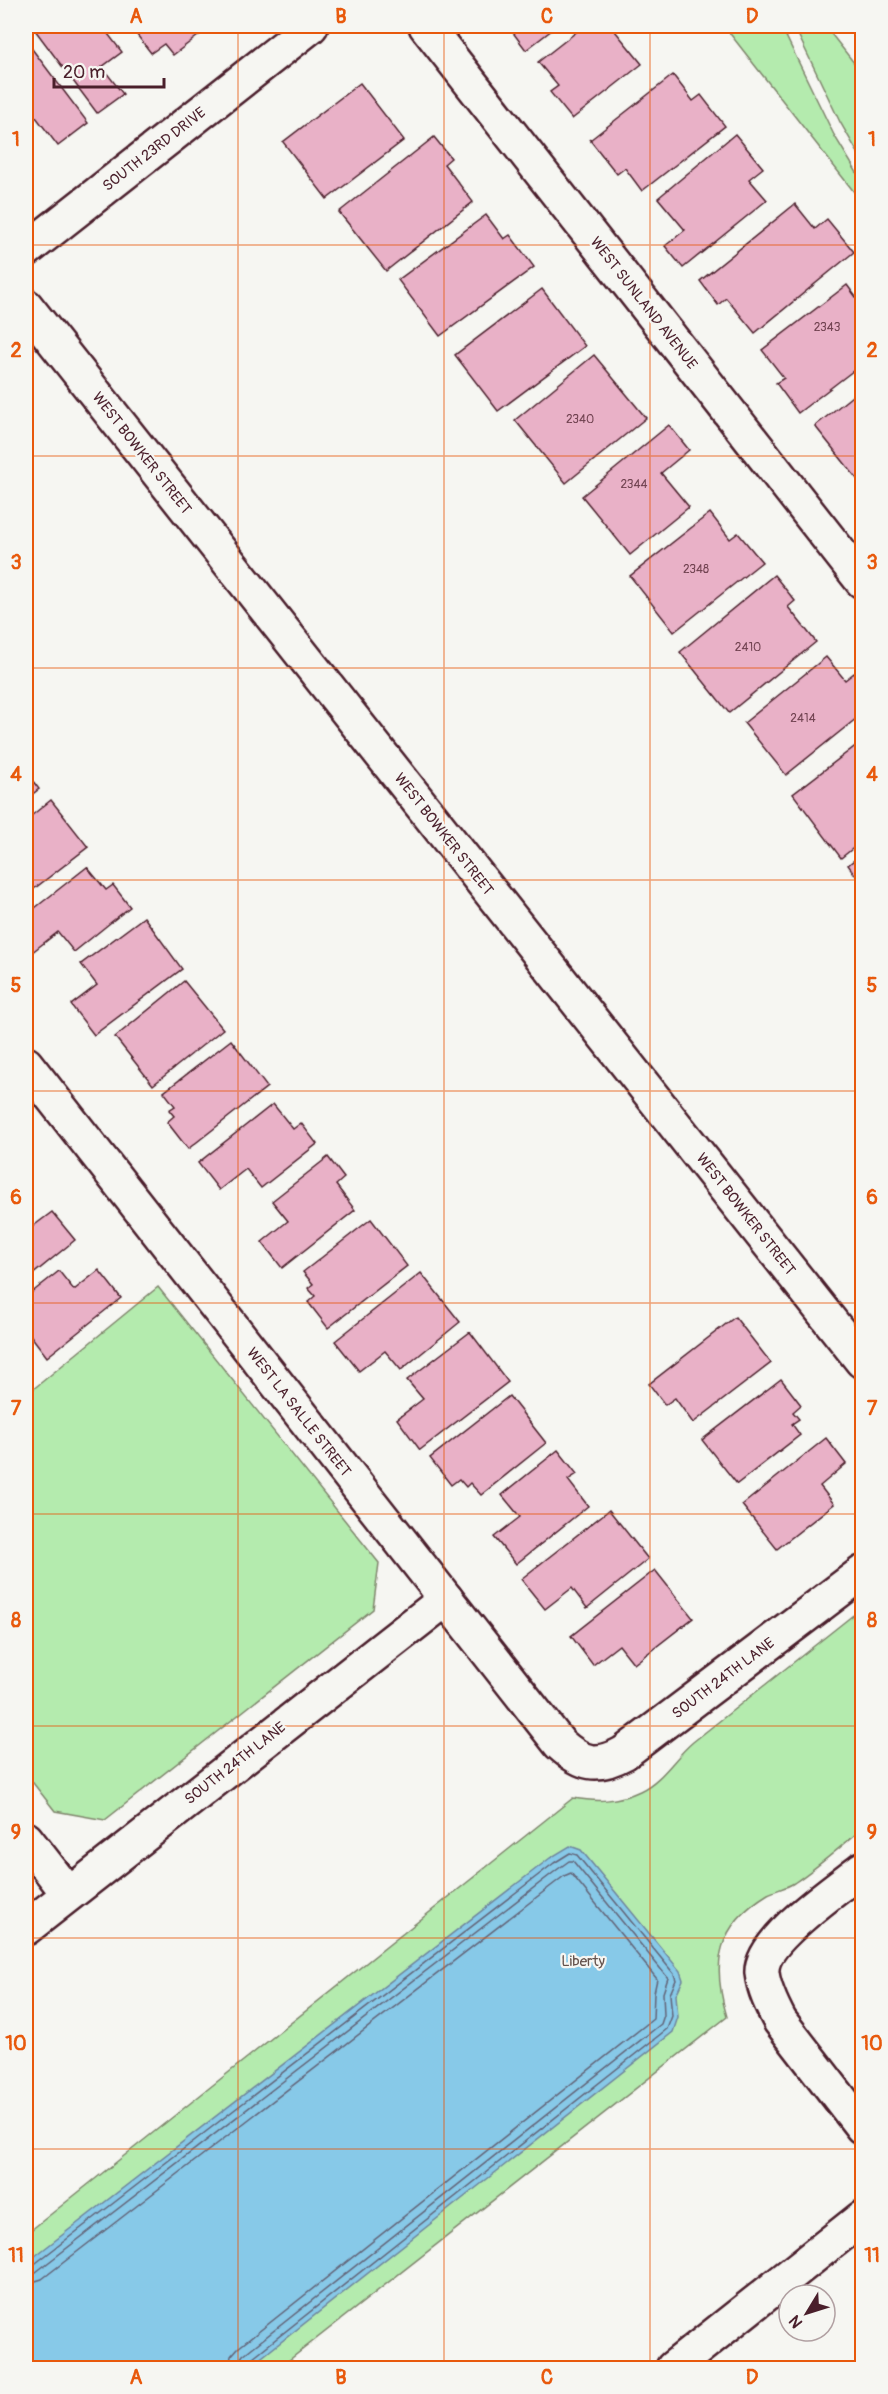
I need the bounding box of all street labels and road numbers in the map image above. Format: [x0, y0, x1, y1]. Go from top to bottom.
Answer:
street label: SOUTH 23RD DRIVE [99, 103, 210, 196]
street label: WEST SUNLAND AVENUE [586, 233, 702, 374]
street label: WEST BOWKER STREET [88, 388, 195, 518]
street label: WEST BOWKER STREET [390, 769, 497, 899]
street label: WEST BOWKER STREET [692, 1149, 799, 1279]
street label: WEST LA SALLE STREET [242, 1344, 355, 1481]
street label: SOUTH 24TH LANE [668, 1634, 779, 1723]
street label: SOUTH 24TH LANE [181, 1718, 290, 1809]

